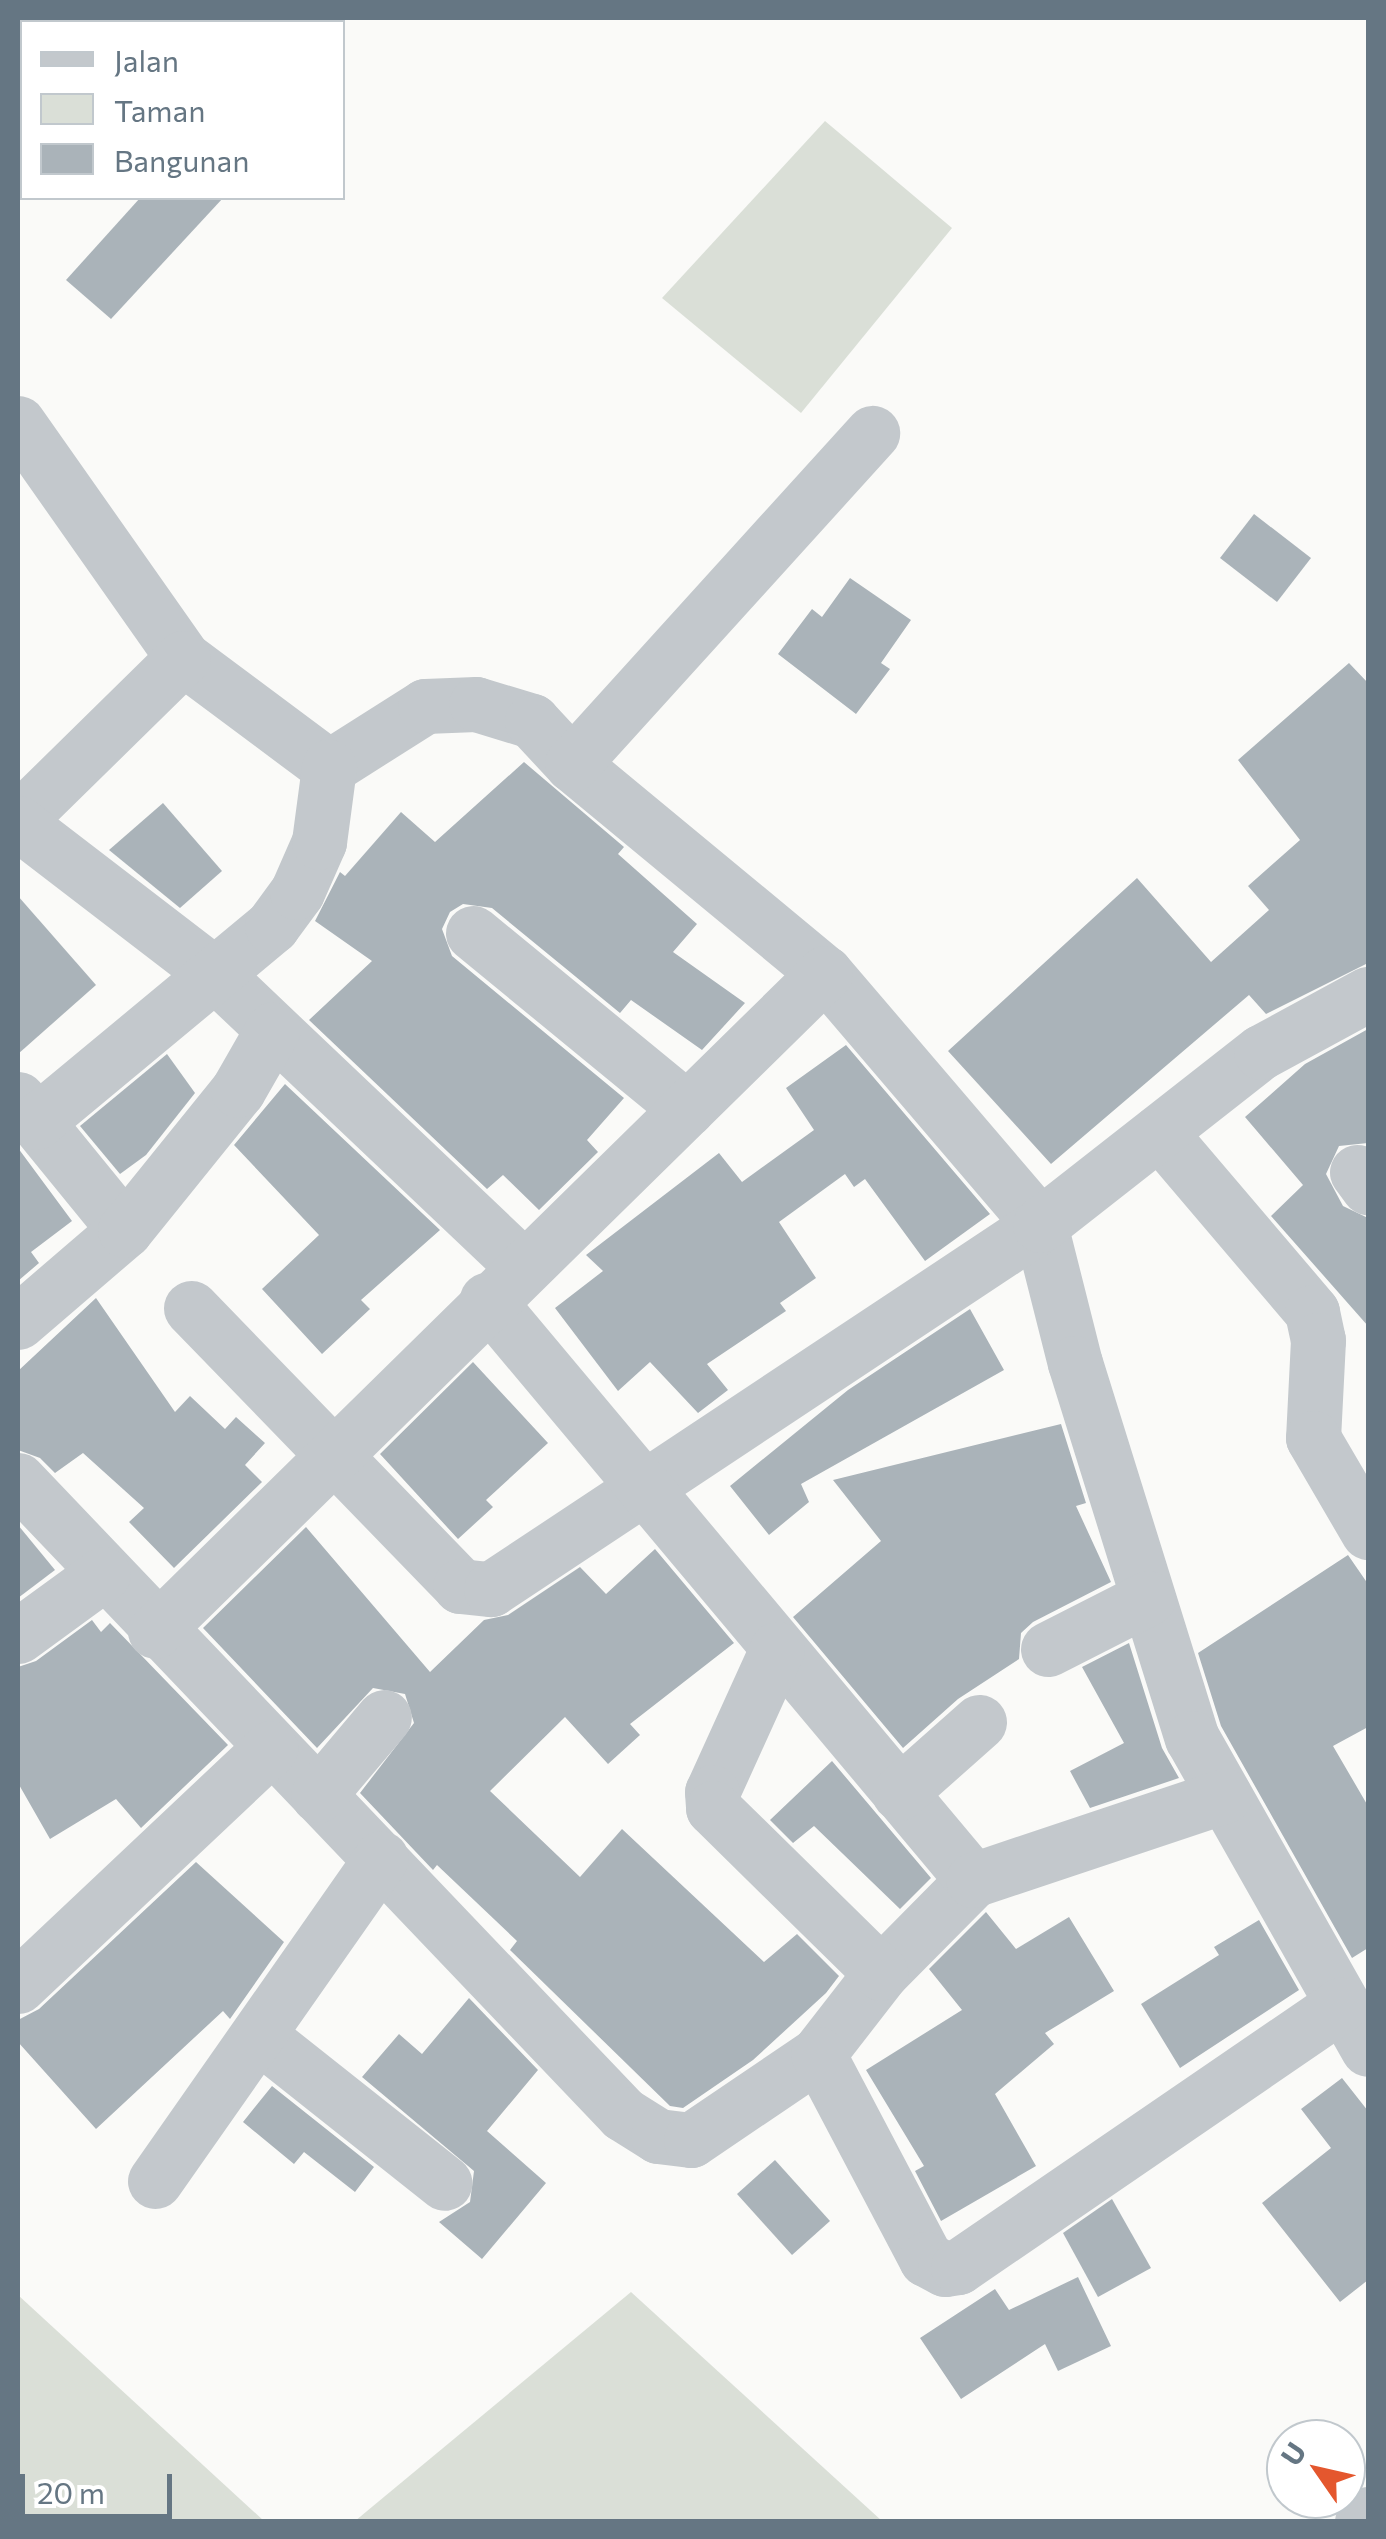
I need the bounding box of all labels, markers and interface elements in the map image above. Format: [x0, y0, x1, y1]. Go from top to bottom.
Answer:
legend [20, 20, 345, 200]
text: Jalan [114, 41, 179, 78]
text: Taman [114, 91, 205, 128]
text: Bangunan [114, 141, 249, 178]
north arrow [1266, 2419, 1366, 2519]
text: U [1273, 2435, 1313, 2471]
scale bar [25, 2454, 178, 2516]
text: 20 m [37, 2473, 105, 2510]

